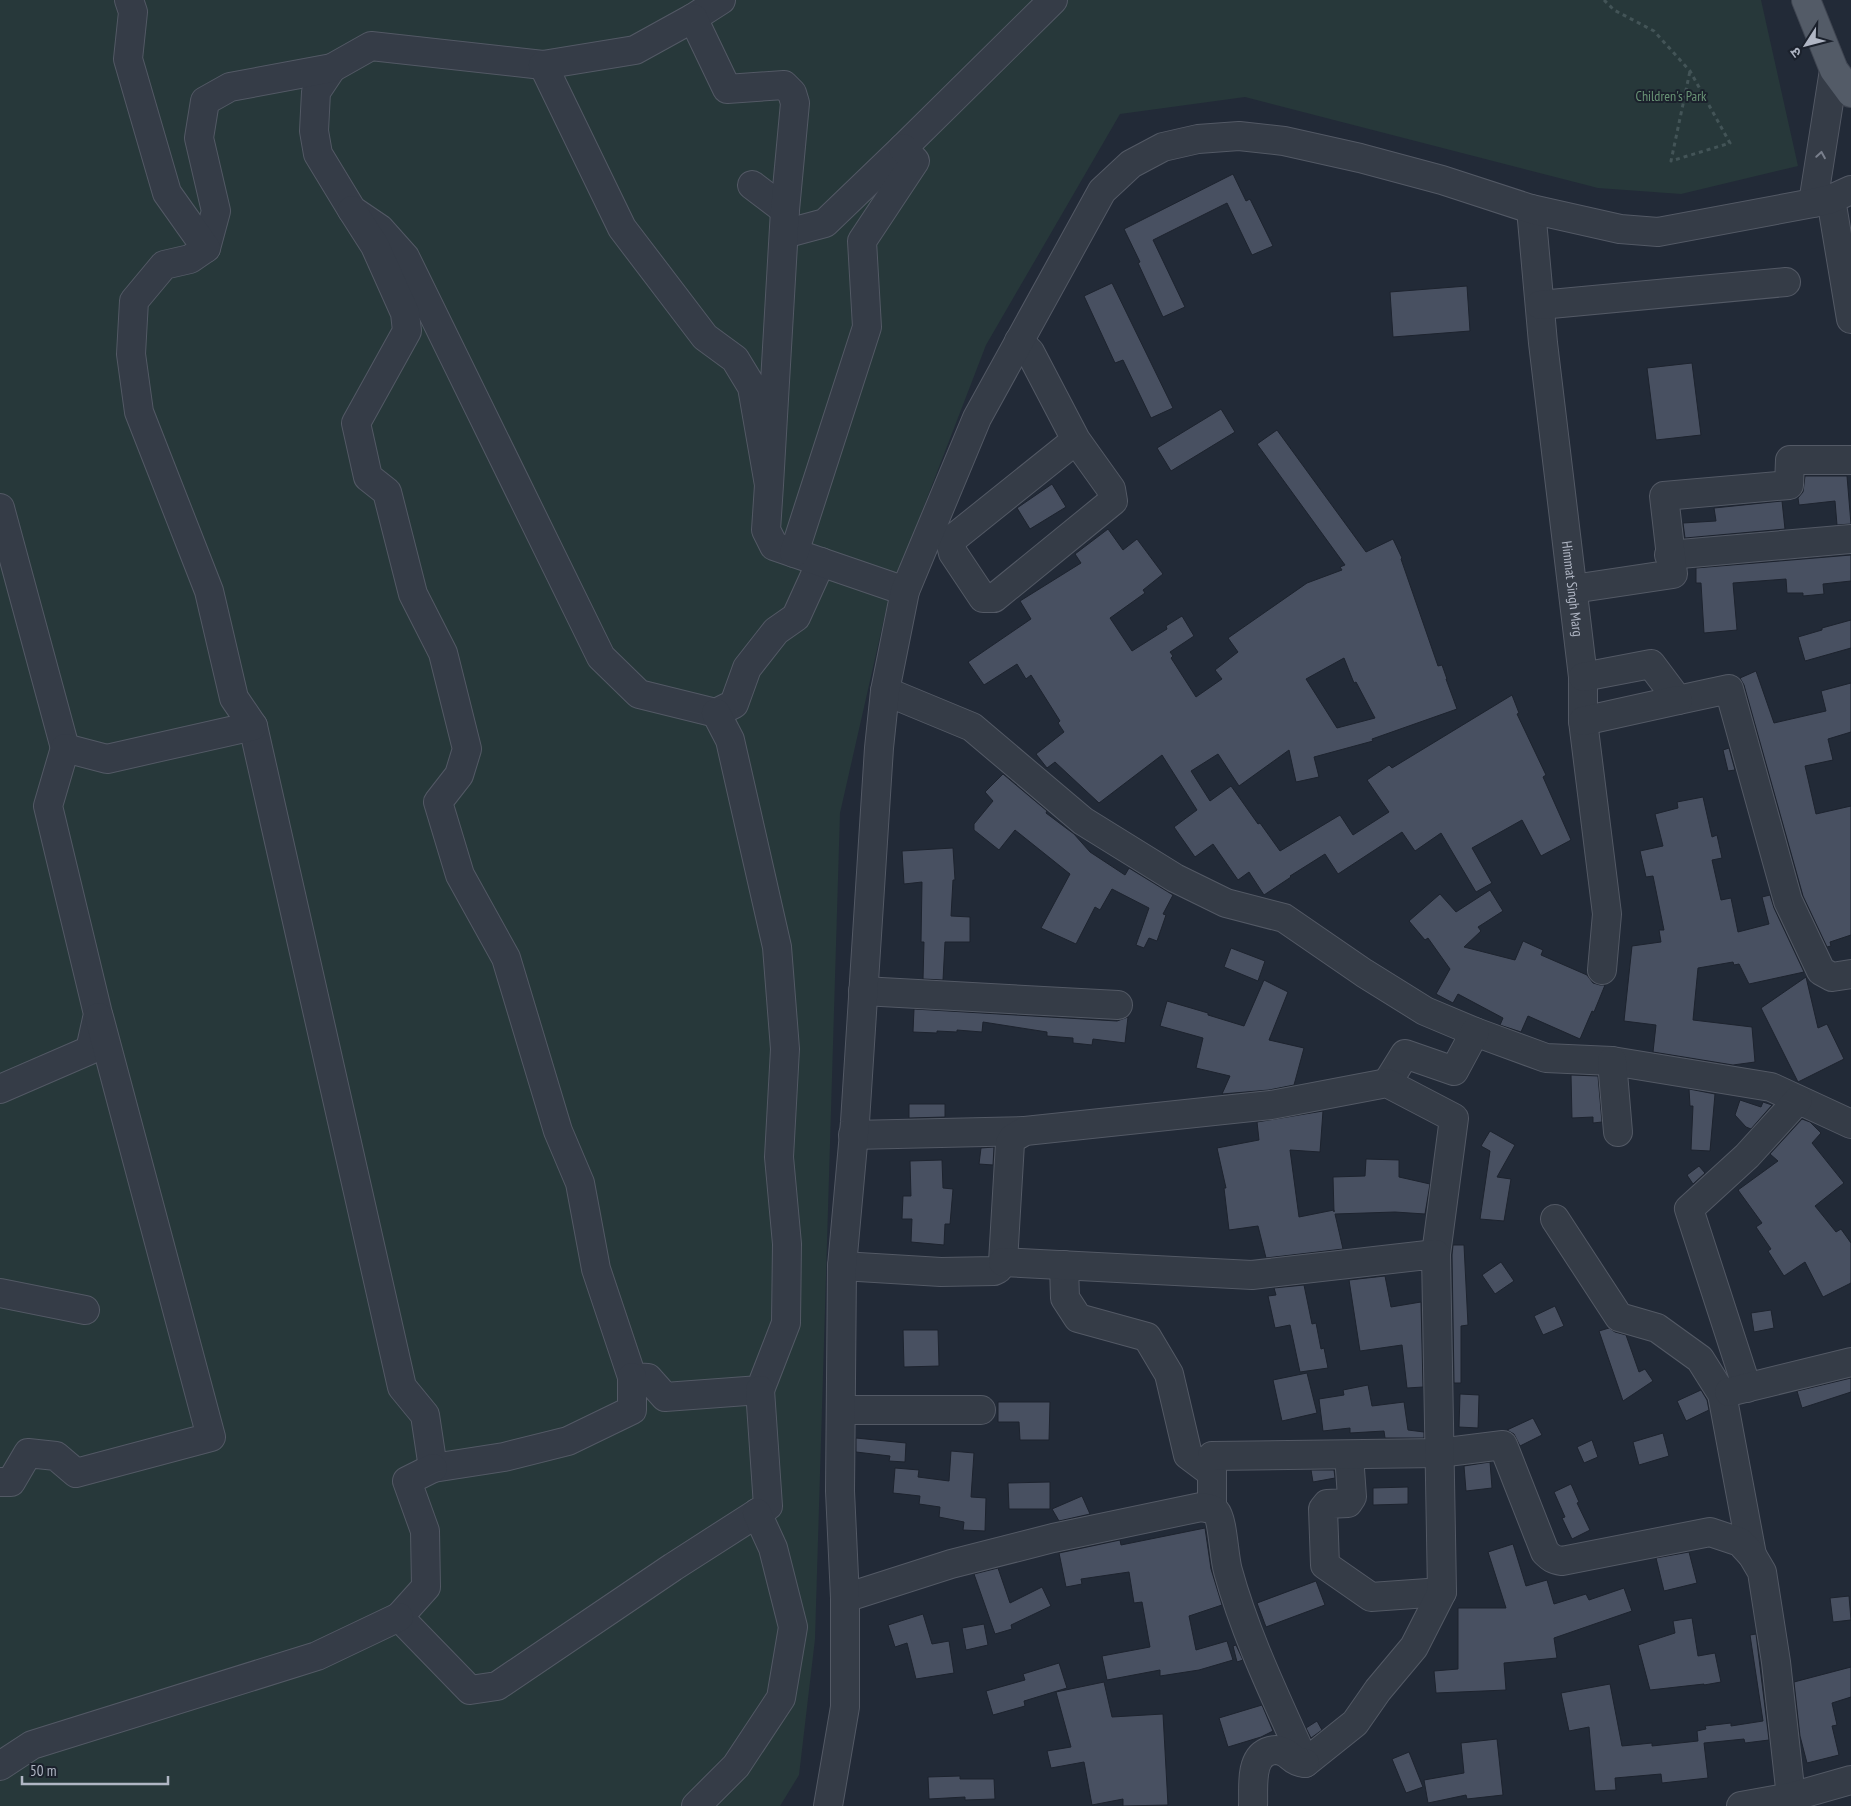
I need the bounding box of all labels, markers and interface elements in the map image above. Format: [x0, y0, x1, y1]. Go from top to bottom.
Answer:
north arrow [1781, 20, 1831, 70]
text: उ [1785, 43, 1805, 61]
park label: Children's Park [1635, 87, 1707, 105]
one-way arrow [1815, 151, 1825, 159]
street label: Himmat Singh Marg [1558, 540, 1587, 637]
scale bar [22, 1754, 169, 1786]
text: 50 m [30, 1761, 56, 1780]

